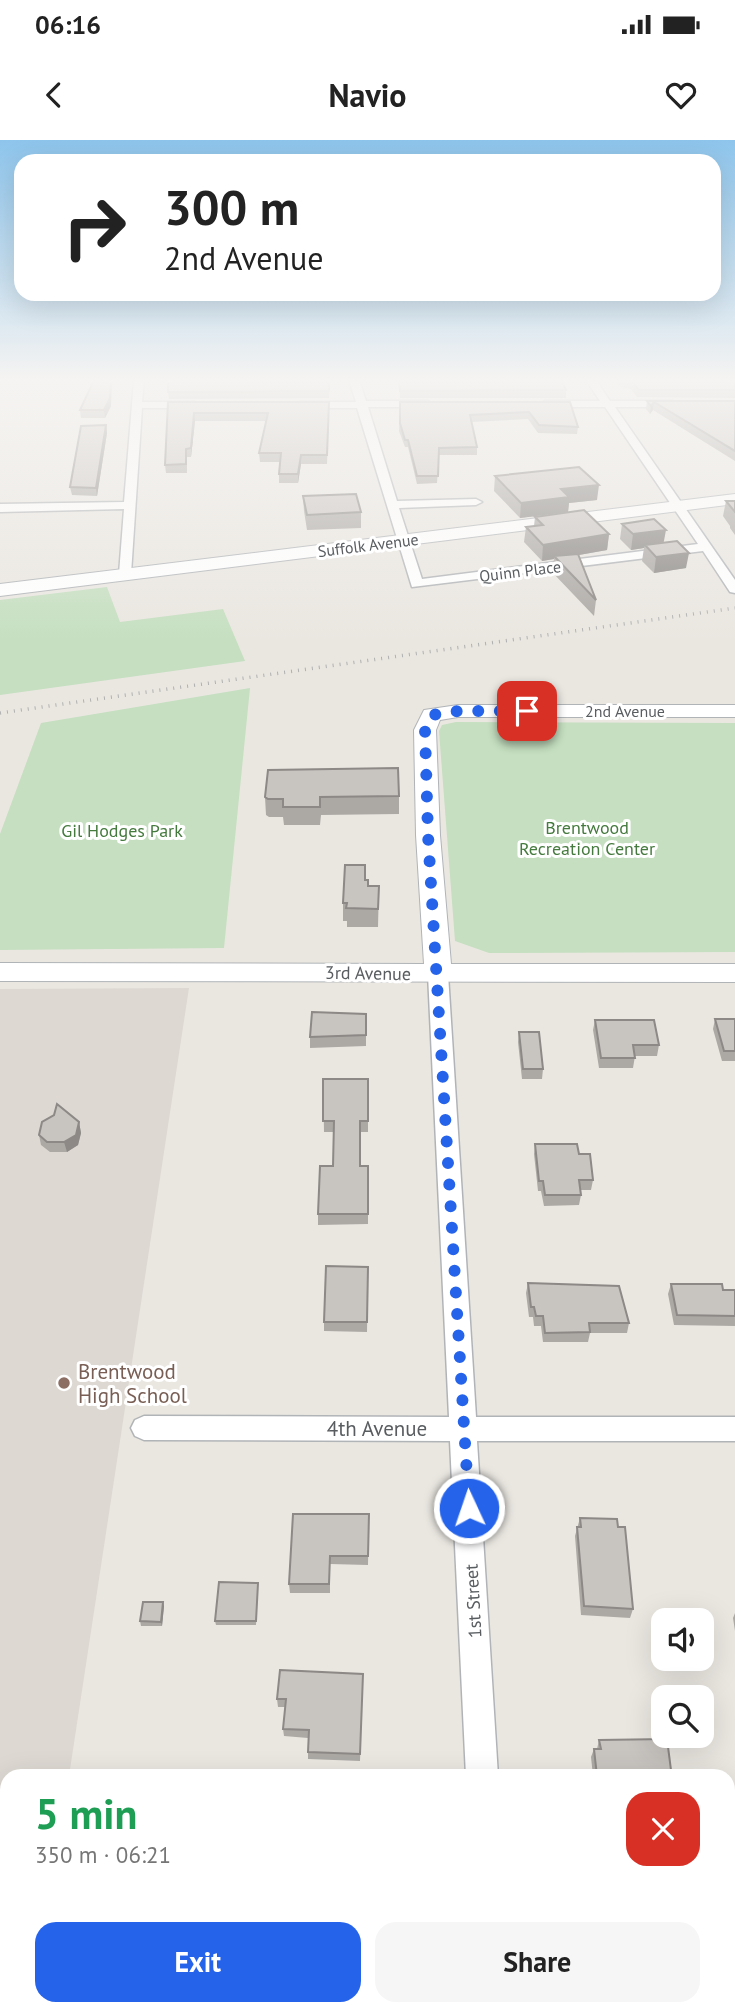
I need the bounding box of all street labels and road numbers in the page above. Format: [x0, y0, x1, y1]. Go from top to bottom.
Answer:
street label: Suffolk Avenue [317, 529, 419, 561]
street label: Quinn Place [478, 556, 562, 586]
street label: 2nd Avenue [585, 701, 665, 721]
street label: 3rd Avenue [325, 961, 411, 985]
street label: 4th Avenue [327, 1415, 427, 1442]
street label: 1st Street [460, 1563, 486, 1639]

